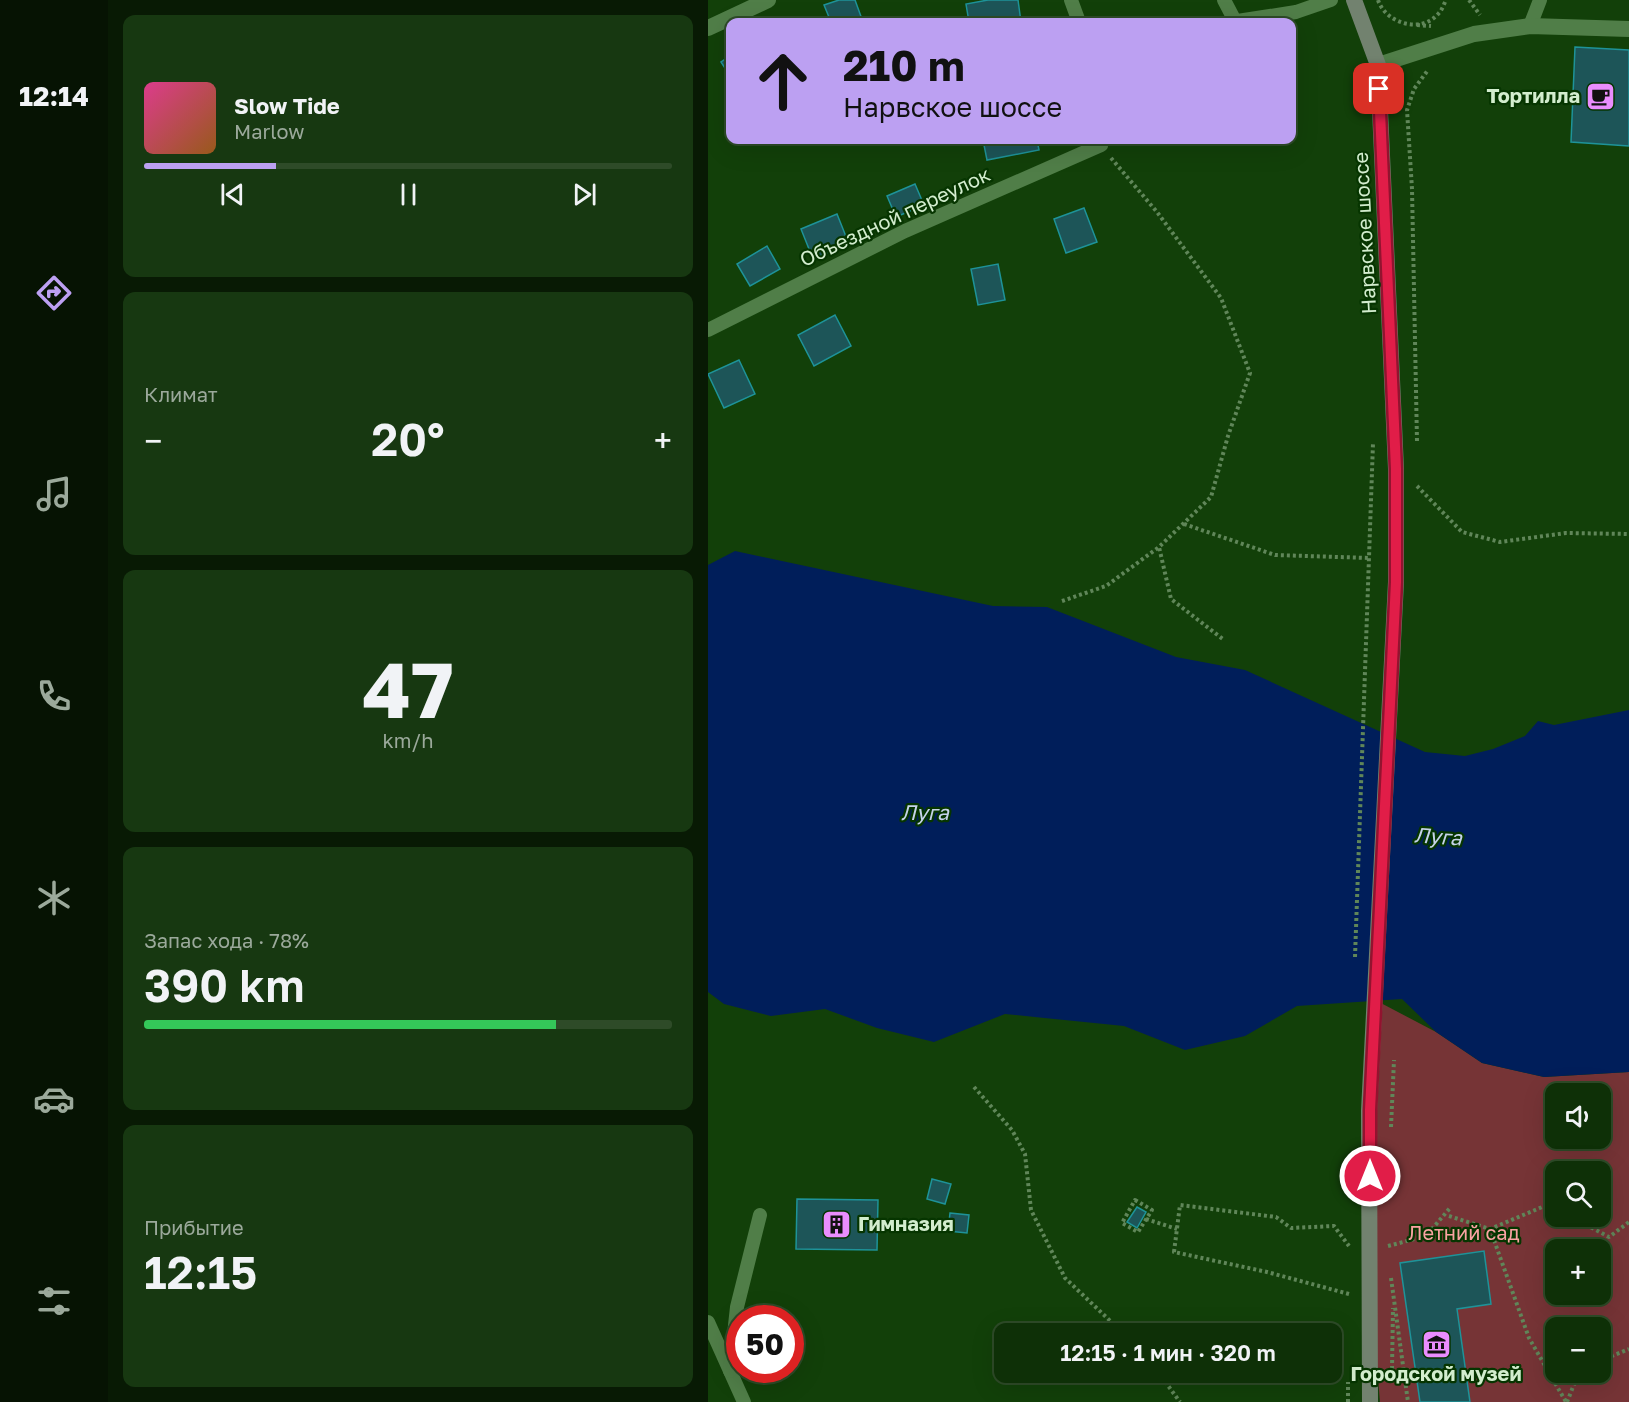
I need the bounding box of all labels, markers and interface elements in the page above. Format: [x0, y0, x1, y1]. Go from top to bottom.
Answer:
text: 210 m [843, 40, 965, 90]
icon: ahead [744, 42, 822, 120]
pin [1353, 63, 1404, 114]
icon: arrive [1362, 72, 1395, 105]
text: 12:14 [19, 80, 89, 112]
cafe icon: Тортилла [1585, 80, 1617, 112]
place label: Тортилла [1486, 83, 1580, 107]
text: Нарвское шоссе [843, 91, 1062, 123]
text: Slow Tide [234, 92, 340, 119]
text: Marlow [234, 119, 305, 143]
street label: Нарвское шоссе [1348, 151, 1380, 315]
street label: Объездной переулок [795, 161, 994, 271]
icon: previous [216, 178, 249, 211]
icon: pause [392, 178, 425, 211]
icon: next [568, 178, 601, 211]
icon: directions [33, 272, 75, 314]
text: Климат [144, 382, 218, 406]
text: 20° [371, 412, 445, 466]
text: − [144, 421, 162, 460]
text: + [654, 421, 672, 460]
icon: music [33, 473, 75, 515]
text: 47 [362, 642, 454, 735]
icon: phone [33, 675, 75, 717]
text: km/h [383, 728, 433, 752]
water label: Луга [901, 799, 950, 825]
water label: Луга [1413, 821, 1464, 851]
icon: climate [33, 877, 75, 919]
text: Запас хода · 78% [144, 928, 309, 952]
text: 390 km [144, 958, 305, 1012]
icon: car [33, 1078, 75, 1120]
map controls [1545, 1083, 1611, 1383]
button: sound [1545, 1083, 1611, 1149]
position arrow [1338, 1144, 1402, 1208]
button: search [1545, 1161, 1611, 1227]
building icon: Гимназия [821, 1208, 853, 1240]
place label: Гимназия [858, 1211, 954, 1235]
text: Прибытие [144, 1215, 244, 1239]
park label: Летний сад [1408, 1220, 1520, 1244]
button: + [1545, 1239, 1611, 1305]
text: 12:15 [144, 1245, 257, 1299]
icon: filters [33, 1280, 75, 1322]
speed limit sign: 50 [726, 1305, 804, 1383]
button: − [1545, 1317, 1611, 1383]
museum icon: Городской музей [1420, 1328, 1452, 1360]
text: 12:15 · 1 мин · 320 m [1060, 1339, 1276, 1366]
place label: Городской музей [1350, 1361, 1522, 1385]

